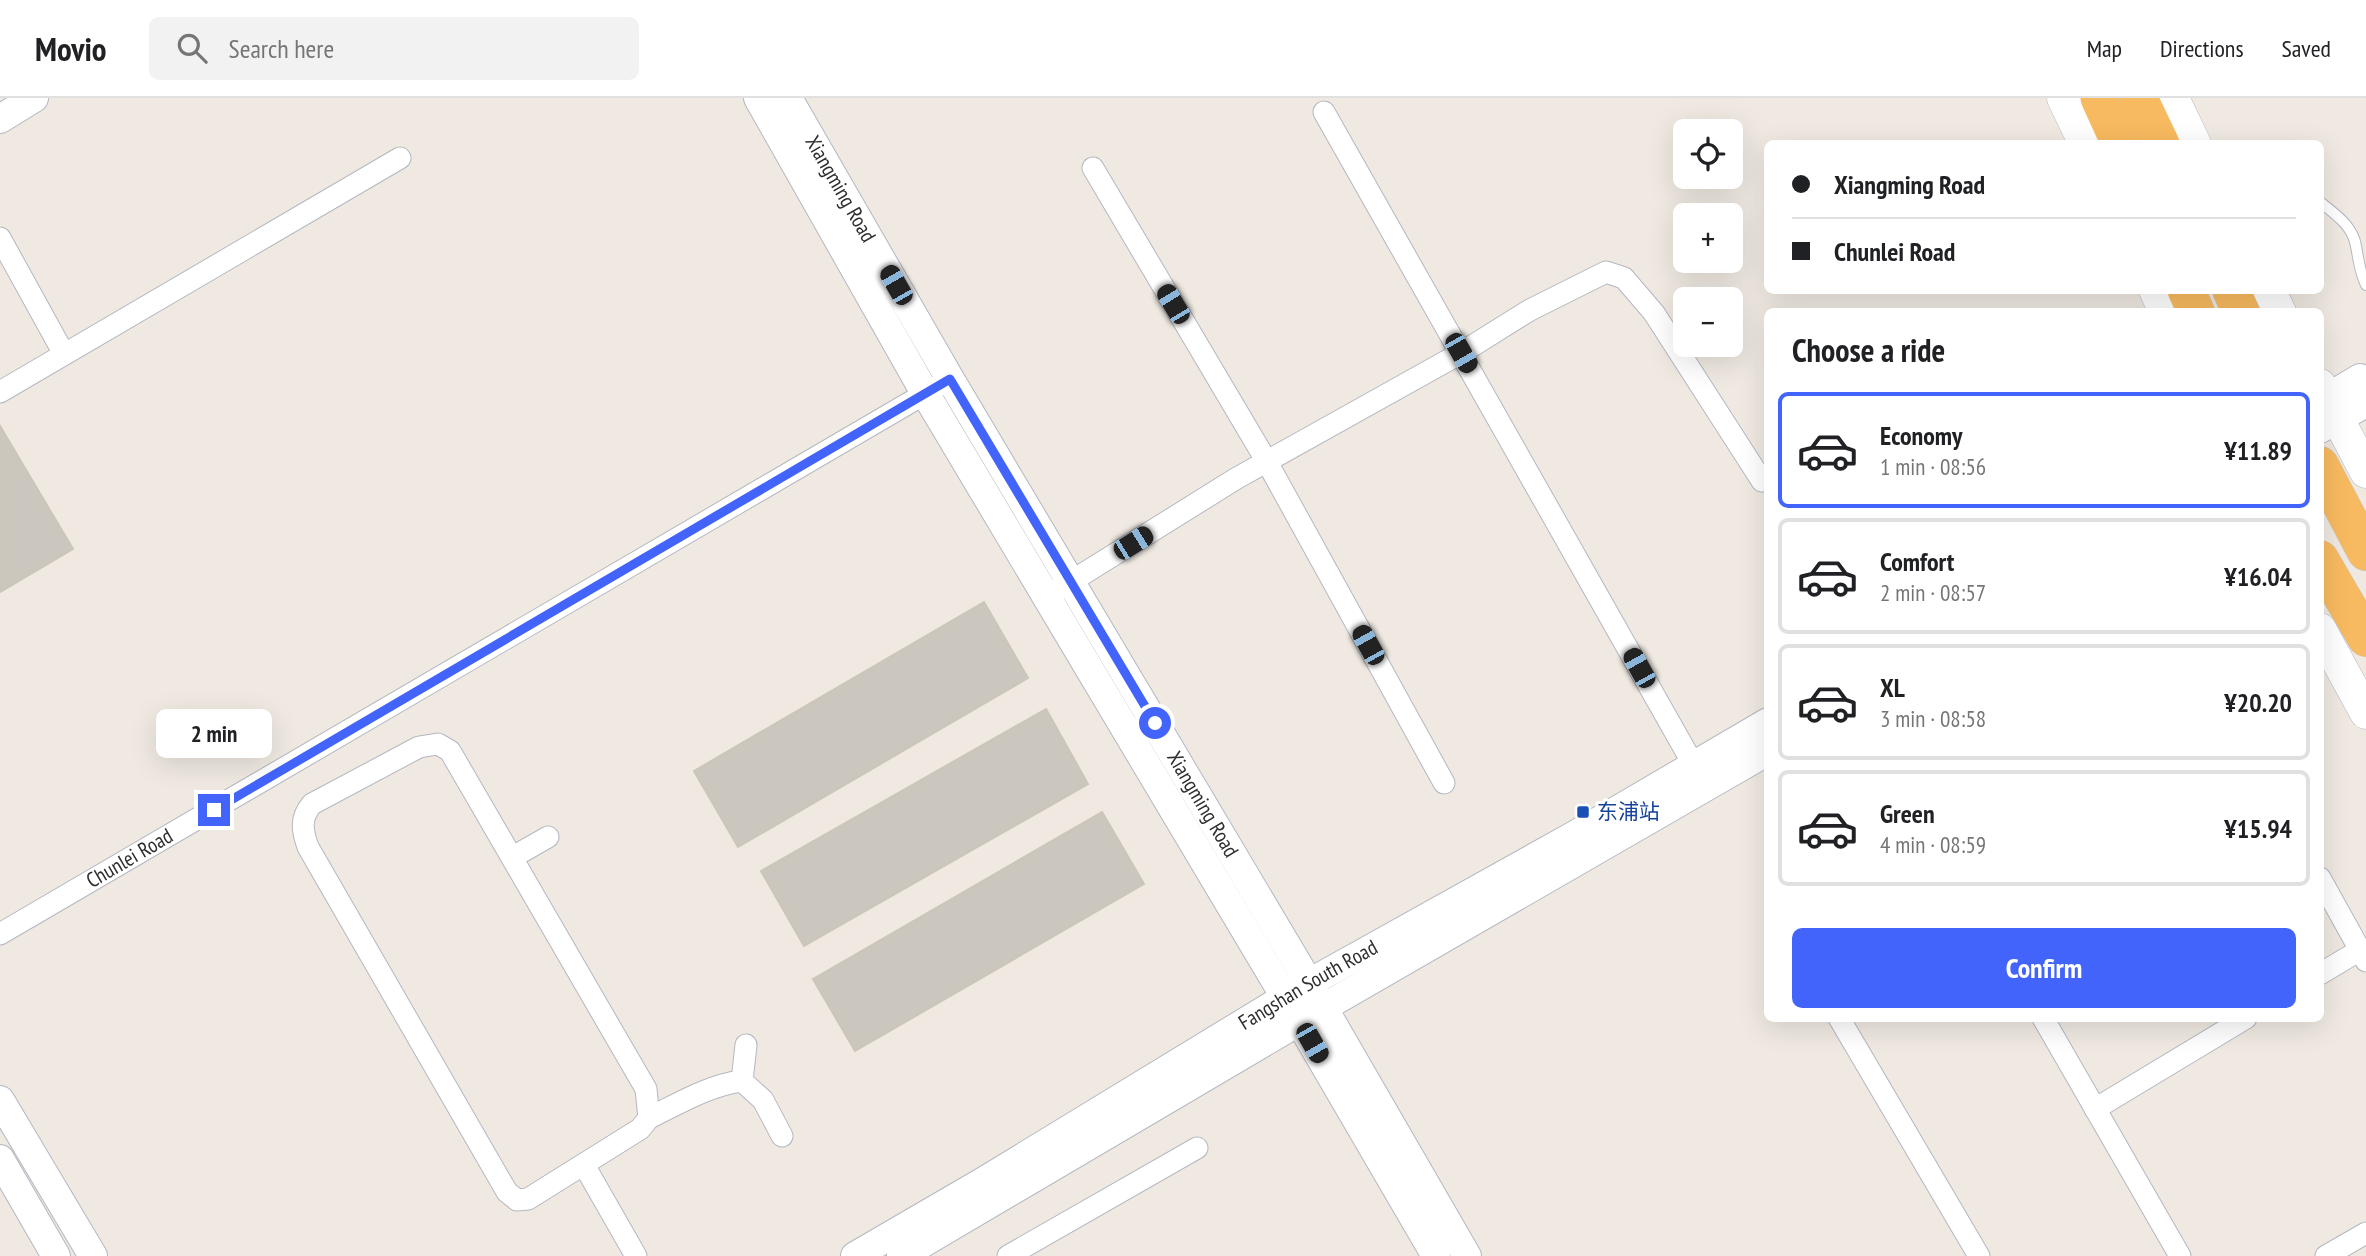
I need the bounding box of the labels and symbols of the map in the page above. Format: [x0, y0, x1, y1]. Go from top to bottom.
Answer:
street label: Xiangming Road [800, 131, 882, 247]
car [877, 262, 916, 308]
car [1154, 281, 1193, 327]
car [1442, 330, 1481, 376]
car [1110, 523, 1157, 563]
car [1349, 622, 1388, 668]
car [1620, 645, 1659, 691]
route start [1139, 707, 1171, 739]
callout: 2 min [156, 708, 272, 758]
street label: Xiangming Road [1161, 746, 1245, 862]
route end [198, 794, 230, 826]
place label: 东浦站 [1597, 798, 1660, 825]
marker: 东浦站 [1575, 804, 1591, 820]
street label: Chunlei Road [81, 822, 177, 894]
street label: Fangshan South Road [1233, 934, 1382, 1036]
car [1293, 1020, 1332, 1066]

